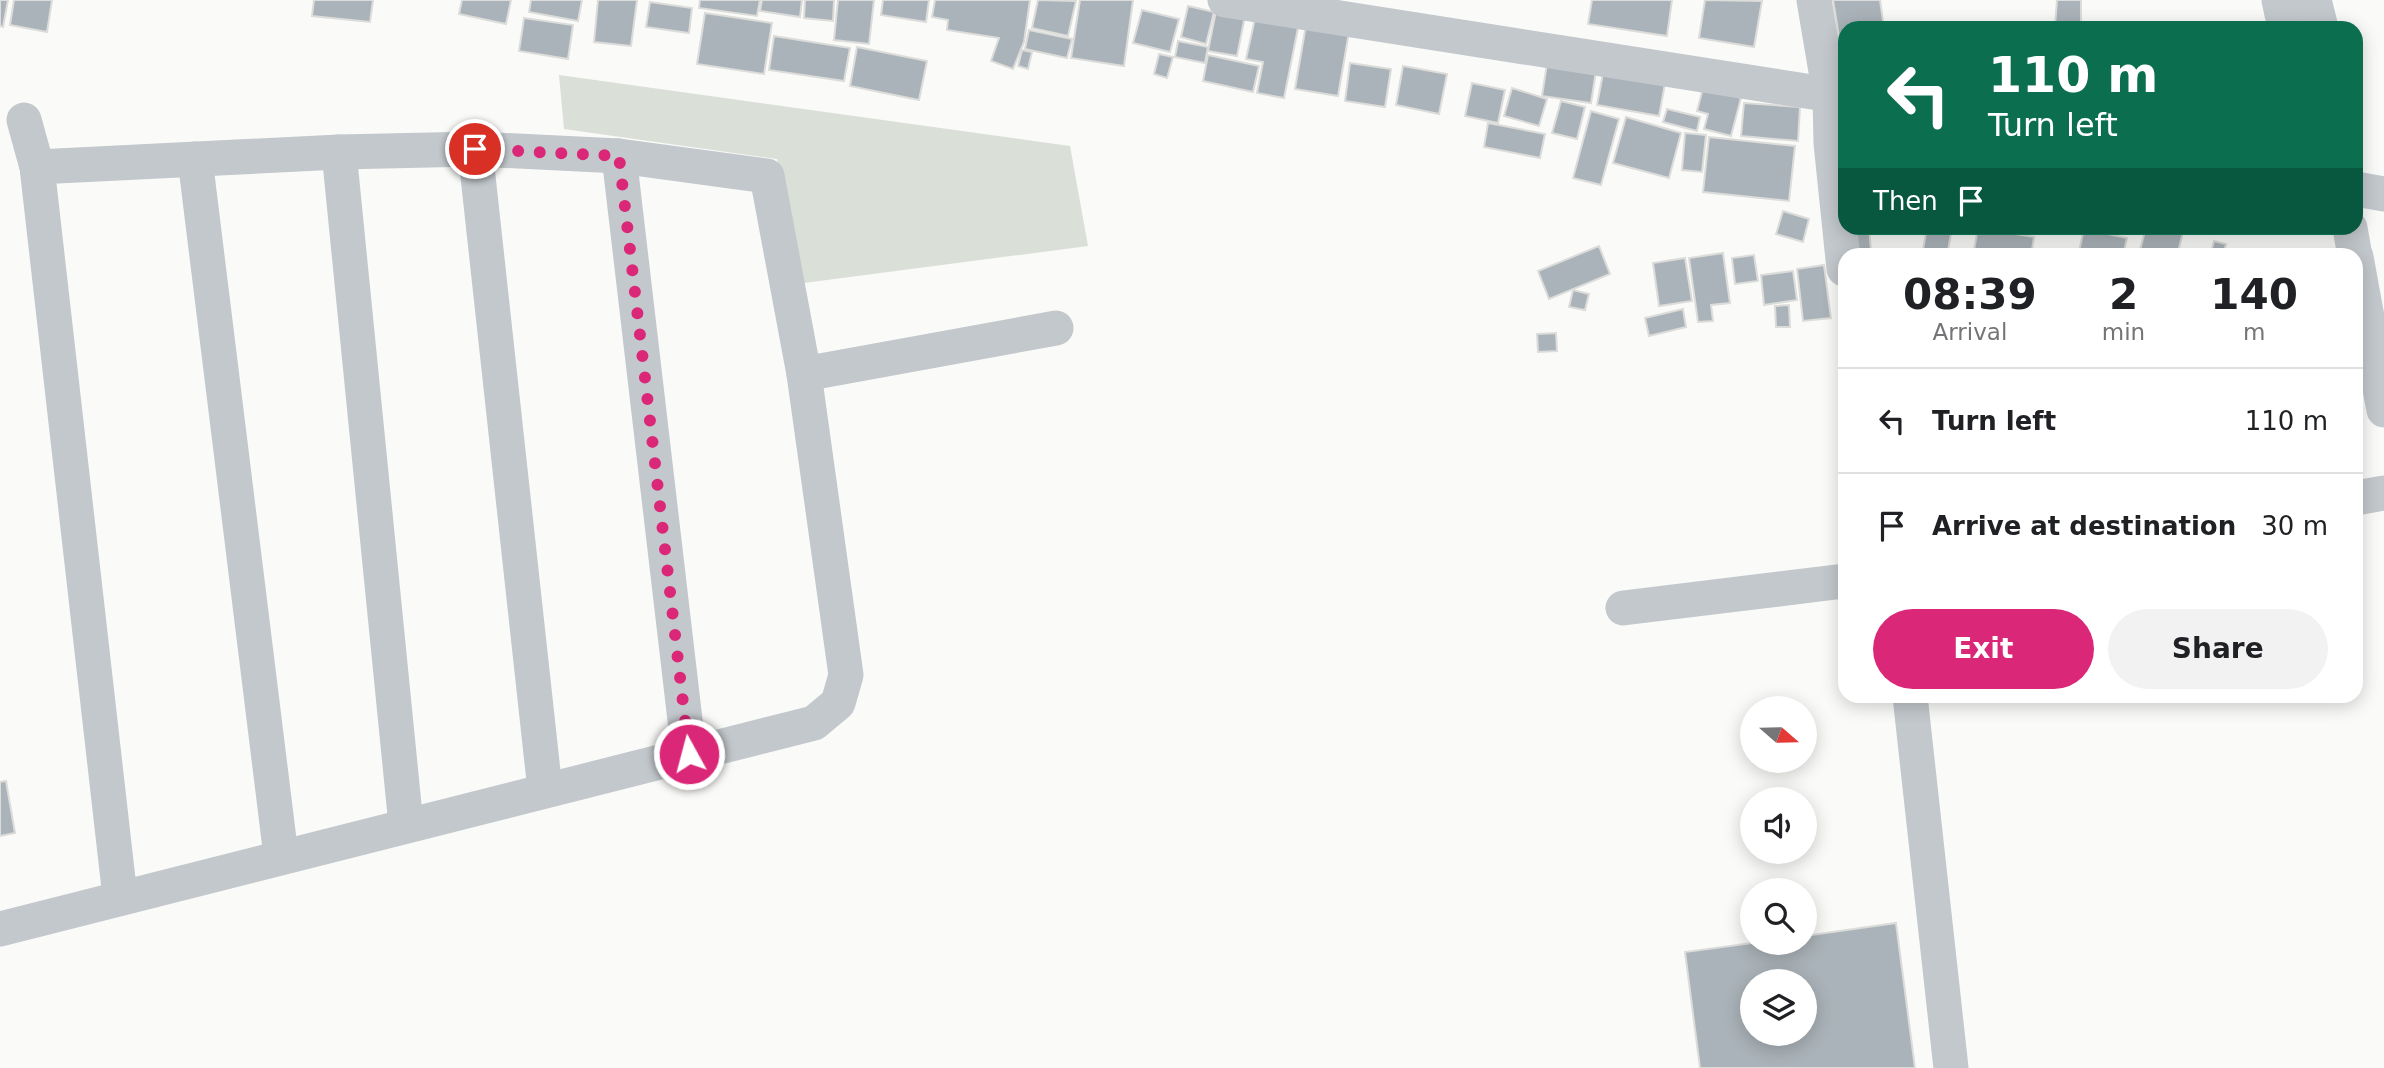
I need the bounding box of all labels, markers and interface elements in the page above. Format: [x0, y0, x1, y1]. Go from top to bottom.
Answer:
text: 110 m [1988, 47, 2158, 104]
icon: left [1873, 49, 1964, 140]
text: Turn left [1988, 106, 2118, 144]
pin [445, 119, 505, 179]
icon: arrive [456, 130, 494, 168]
icon: arrive [1952, 182, 1990, 220]
text: Then [1873, 186, 1938, 216]
text: 08:39 [1903, 270, 2037, 319]
text: 2 [2109, 270, 2138, 319]
text: 140 [2210, 270, 2298, 319]
text: Arrival [1933, 319, 2007, 345]
text: min [2102, 319, 2145, 345]
text: m [2243, 319, 2265, 345]
icon: left [1873, 402, 1911, 440]
text: Turn left [1932, 406, 2056, 436]
text: 110 m [2245, 406, 2328, 436]
icon: arrive [1873, 507, 1911, 545]
text: Arrive at destination [1932, 511, 2236, 541]
text: 30 m [2261, 511, 2328, 541]
button: Exit [1873, 609, 2094, 689]
button: Share [2108, 609, 2328, 689]
north arrow [1740, 696, 1816, 774]
map controls [1740, 696, 1817, 1046]
position arrow [652, 717, 726, 791]
button: sound [1740, 787, 1817, 864]
button: search [1740, 878, 1817, 955]
button: layers [1740, 969, 1817, 1046]

